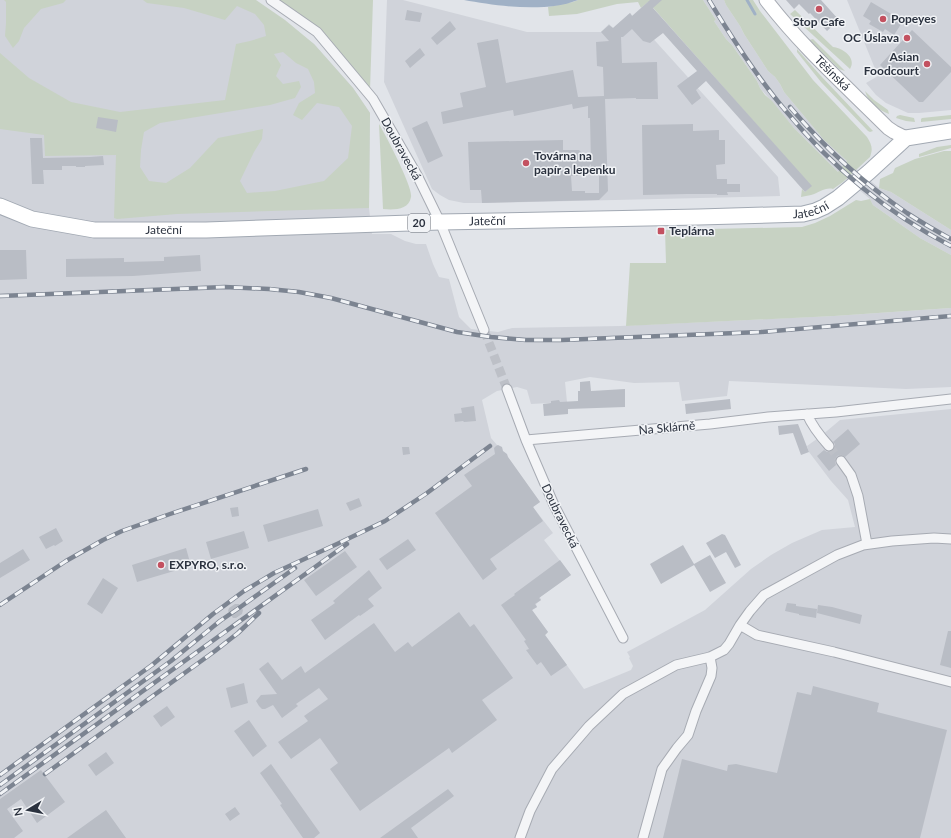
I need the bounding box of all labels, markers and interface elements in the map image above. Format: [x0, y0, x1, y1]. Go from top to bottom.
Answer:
marker: Stop Cafe [814, 4, 824, 14]
place label: Popeyes [891, 11, 936, 26]
place label: Stop Cafe [793, 14, 845, 29]
marker: Popeyes [878, 14, 888, 24]
place label: OC Úslava [843, 30, 899, 45]
marker: OC Úslava [902, 33, 912, 43]
place label: Asian Foodcourt [864, 49, 920, 78]
street label: Těšínská [812, 52, 854, 94]
marker: Asian Foodcourt [922, 59, 932, 69]
street label: Doubravecká [378, 115, 425, 183]
place label: Továrna na papír a lepenku [534, 148, 616, 177]
marker: Továrna na papír a lepenku [521, 158, 531, 168]
street label: Jateční [793, 197, 832, 221]
street label: Jateční [469, 213, 507, 228]
road number: 20 [408, 214, 430, 232]
street label: Jateční [145, 222, 183, 237]
place label: Teplárna [669, 223, 714, 238]
marker: Teplárna [656, 226, 666, 236]
street label: Na Sklárně [638, 418, 696, 437]
street label: Doubravecká [538, 481, 582, 550]
place label: EXPYRO, s.r.o. [169, 557, 247, 572]
marker: EXPYRO, s.r.o. [156, 560, 166, 570]
north arrow [8, 790, 48, 830]
text: N [11, 807, 25, 817]

